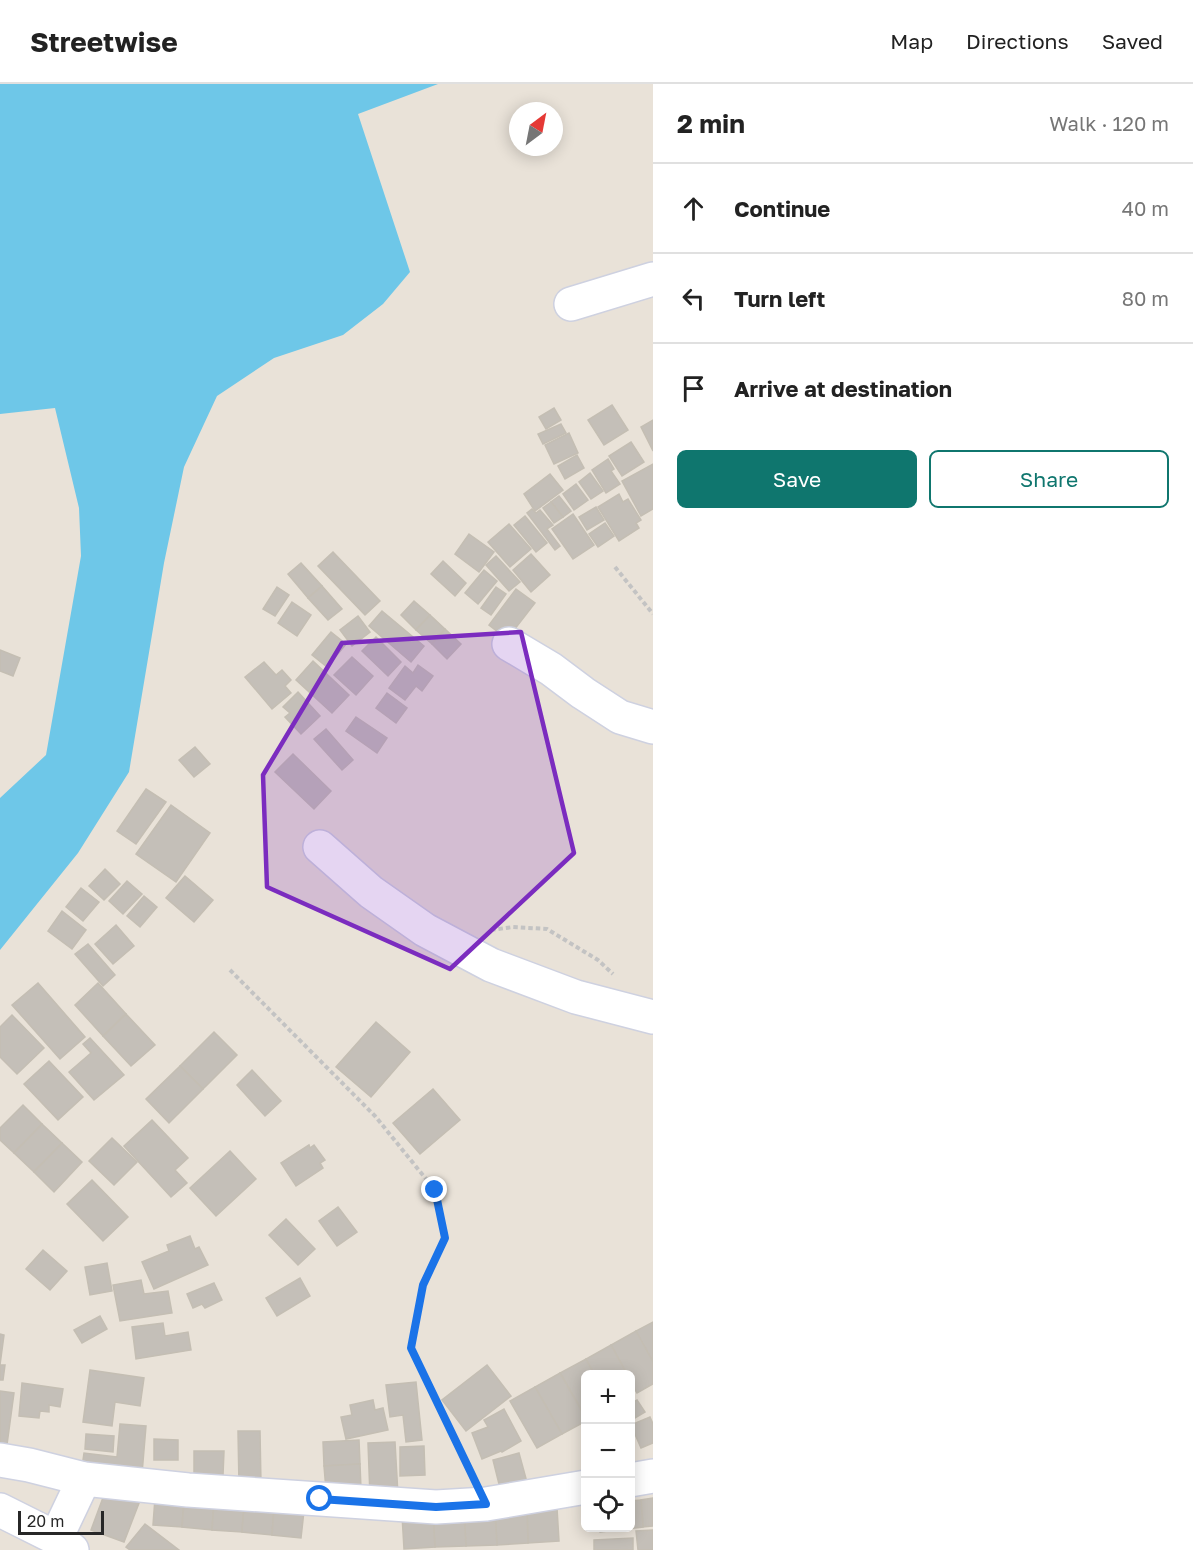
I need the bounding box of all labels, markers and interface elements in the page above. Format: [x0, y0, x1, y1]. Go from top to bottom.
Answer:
text: Streetwise [30, 25, 178, 58]
text: Map [890, 28, 933, 54]
text: Directions [966, 28, 1069, 54]
text: Saved [1102, 28, 1163, 54]
north arrow [509, 102, 563, 156]
text: 2 min [677, 108, 745, 139]
text: Walk · 120 m [1049, 111, 1169, 135]
icon: ahead [677, 192, 710, 225]
text: Continue [734, 195, 830, 222]
text: 40 m [1122, 196, 1169, 220]
icon: left [677, 282, 710, 315]
text: Turn left [734, 285, 825, 312]
text: 80 m [1122, 286, 1169, 310]
icon: arrive [677, 372, 710, 405]
text: Arrive at destination [734, 375, 952, 402]
button: Save [677, 450, 917, 508]
button: Share [929, 450, 1169, 508]
route end [421, 1176, 447, 1202]
map controls [581, 1370, 635, 1532]
button: + [581, 1370, 635, 1424]
button: − [581, 1424, 635, 1478]
button: locate [581, 1478, 635, 1532]
route start [306, 1485, 332, 1511]
scale bar [18, 1508, 104, 1536]
text: 20 m [27, 1511, 64, 1531]

